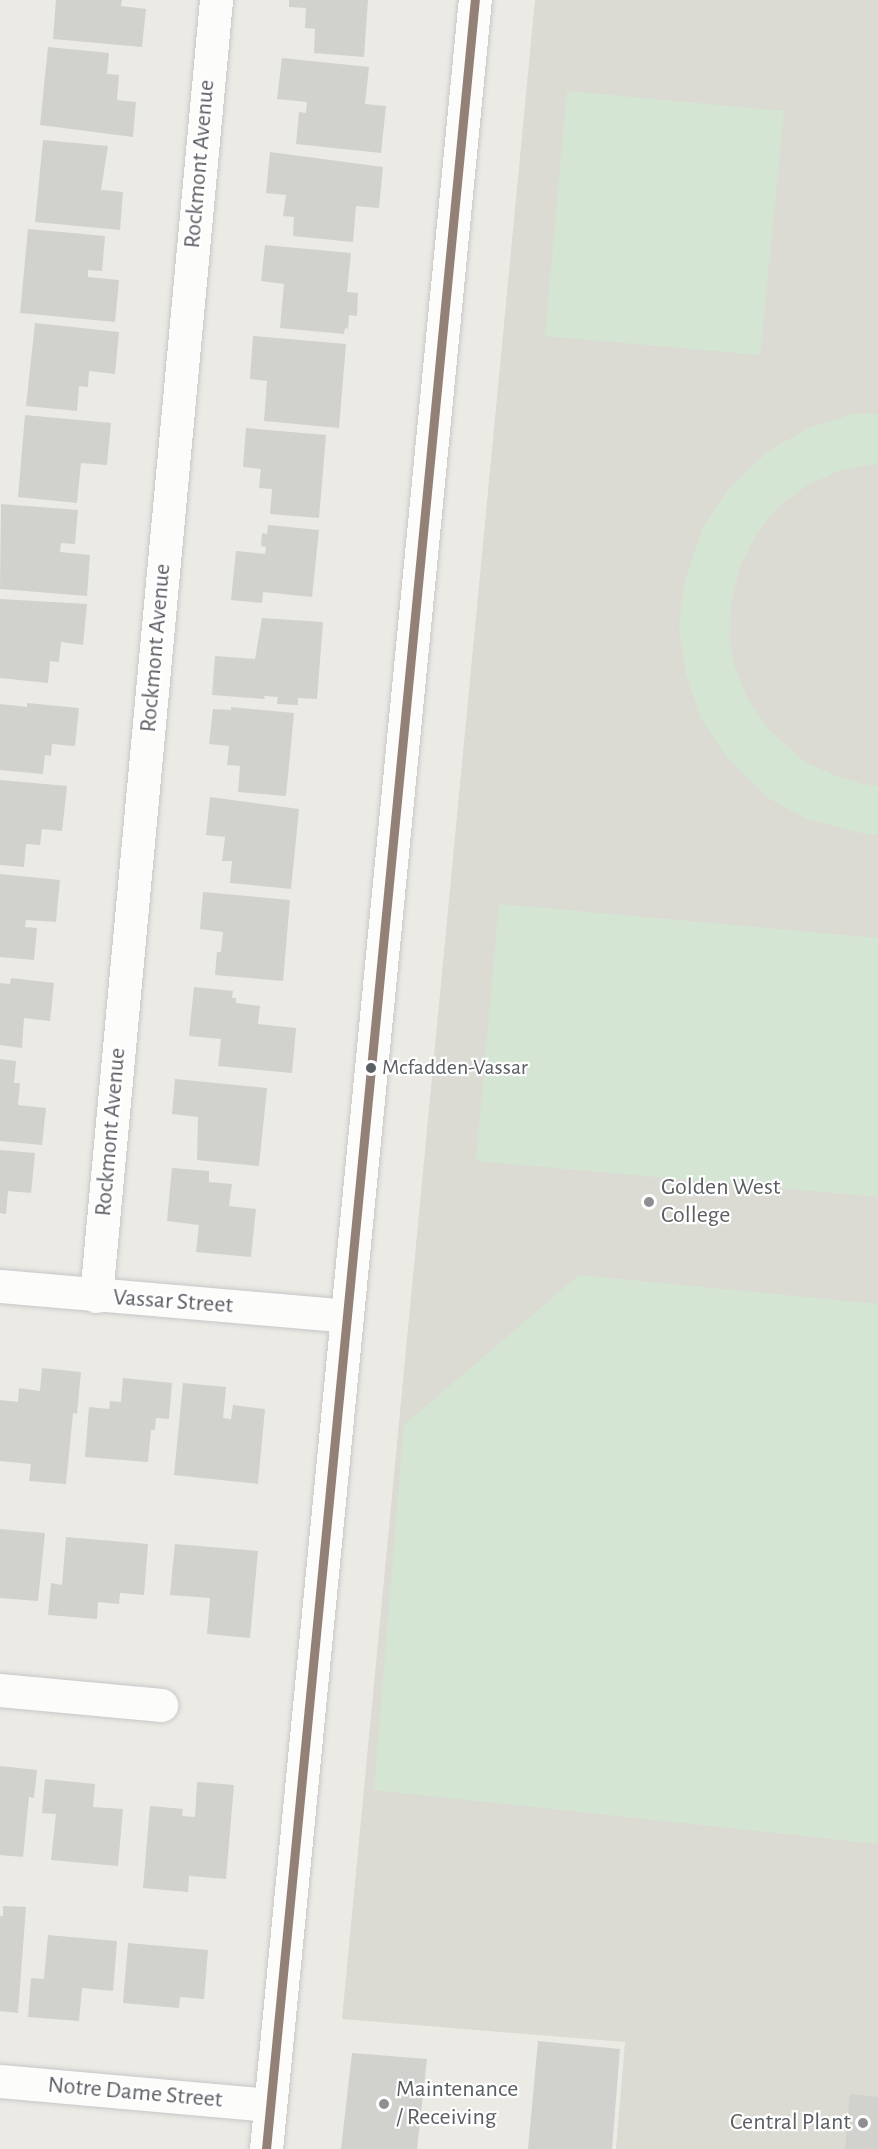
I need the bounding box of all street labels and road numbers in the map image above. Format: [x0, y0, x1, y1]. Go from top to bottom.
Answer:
street label: Rockmont Avenue [178, 79, 222, 249]
street label: Rockmont Avenue [134, 563, 178, 733]
street label: Rockmont Avenue [89, 1047, 133, 1217]
street label: Vassar Street [112, 1283, 234, 1321]
street label: Notre Dame Street [46, 2071, 224, 2115]

